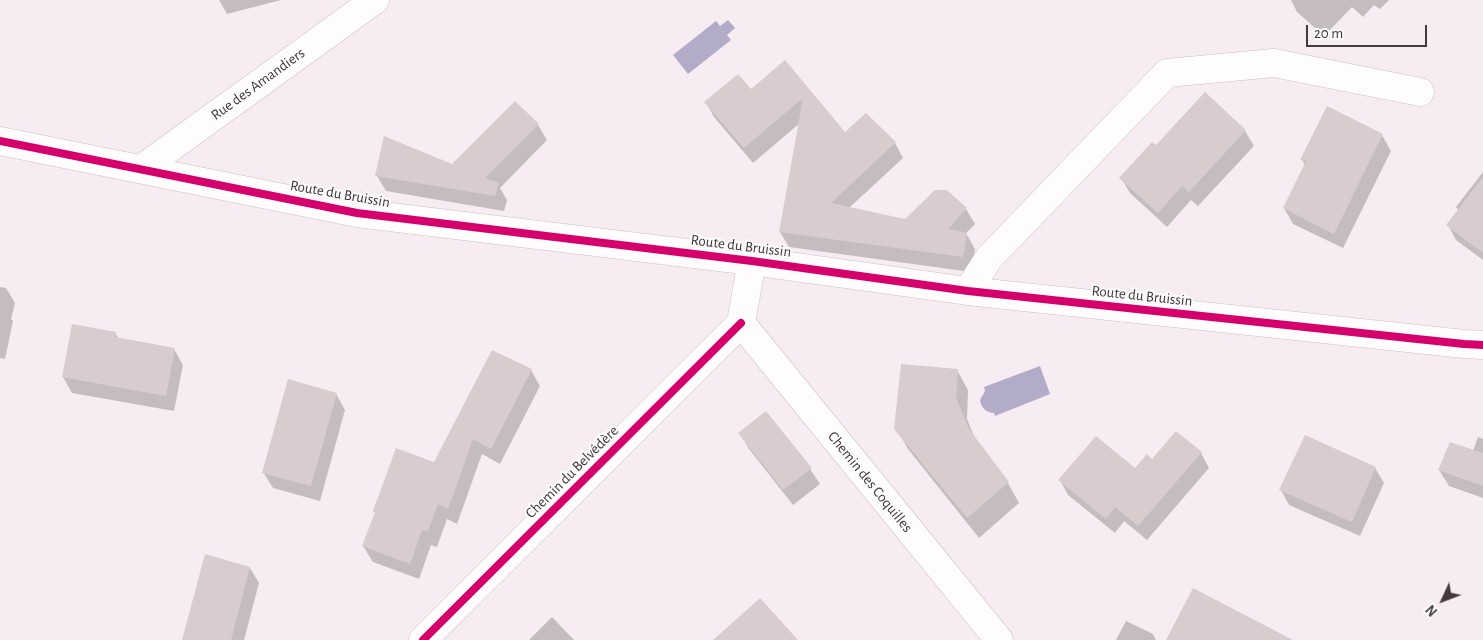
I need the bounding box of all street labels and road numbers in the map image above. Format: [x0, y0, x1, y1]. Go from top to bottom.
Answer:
street label: Rue des Amandiers [208, 44, 308, 124]
street label: Route du Bruissin [289, 176, 391, 212]
street label: Route du Bruissin [690, 231, 792, 261]
street label: Route du Bruissin [1091, 282, 1193, 310]
street label: Chemin du Belvédère [522, 422, 622, 522]
street label: Chemin des Coquilles [824, 428, 916, 536]

